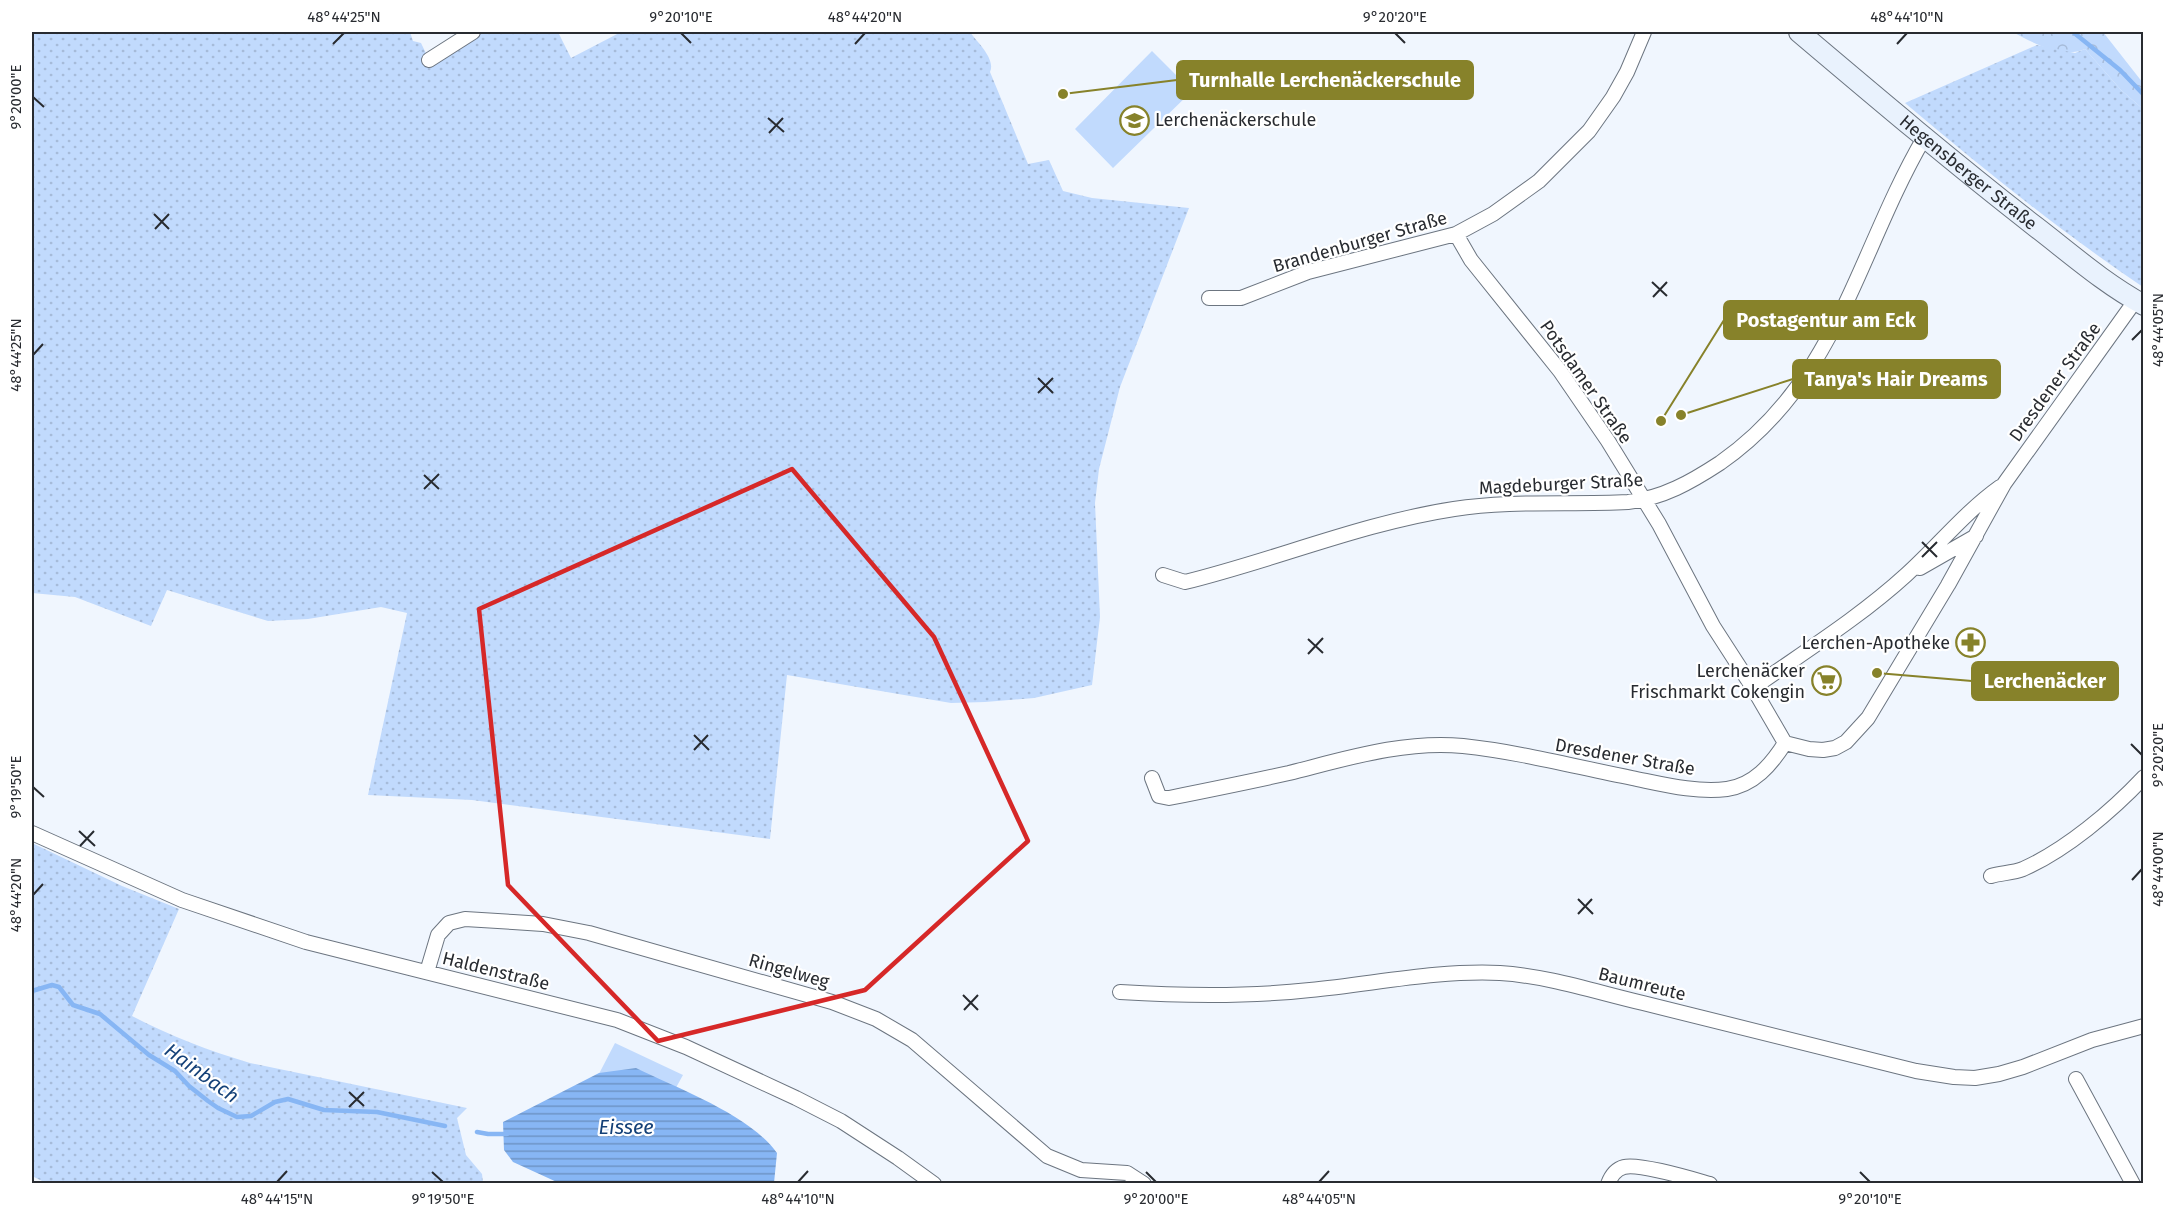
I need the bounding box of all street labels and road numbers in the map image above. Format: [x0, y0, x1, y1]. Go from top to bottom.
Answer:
street label: Hegensberger Straße [1895, 110, 2042, 235]
street label: Brandenburger Straße [1270, 207, 1450, 277]
street label: Potsdamer Straße [1535, 316, 1637, 448]
street label: Dresdener Straße [2004, 318, 2106, 446]
street label: Magdeburger Straße [1478, 469, 1644, 499]
street label: Dresdener Straße [1553, 734, 1697, 780]
street label: Haldenstraße [440, 947, 552, 995]
street label: Ringelweg [746, 949, 832, 993]
street label: Baumreute [1596, 963, 1688, 1005]

